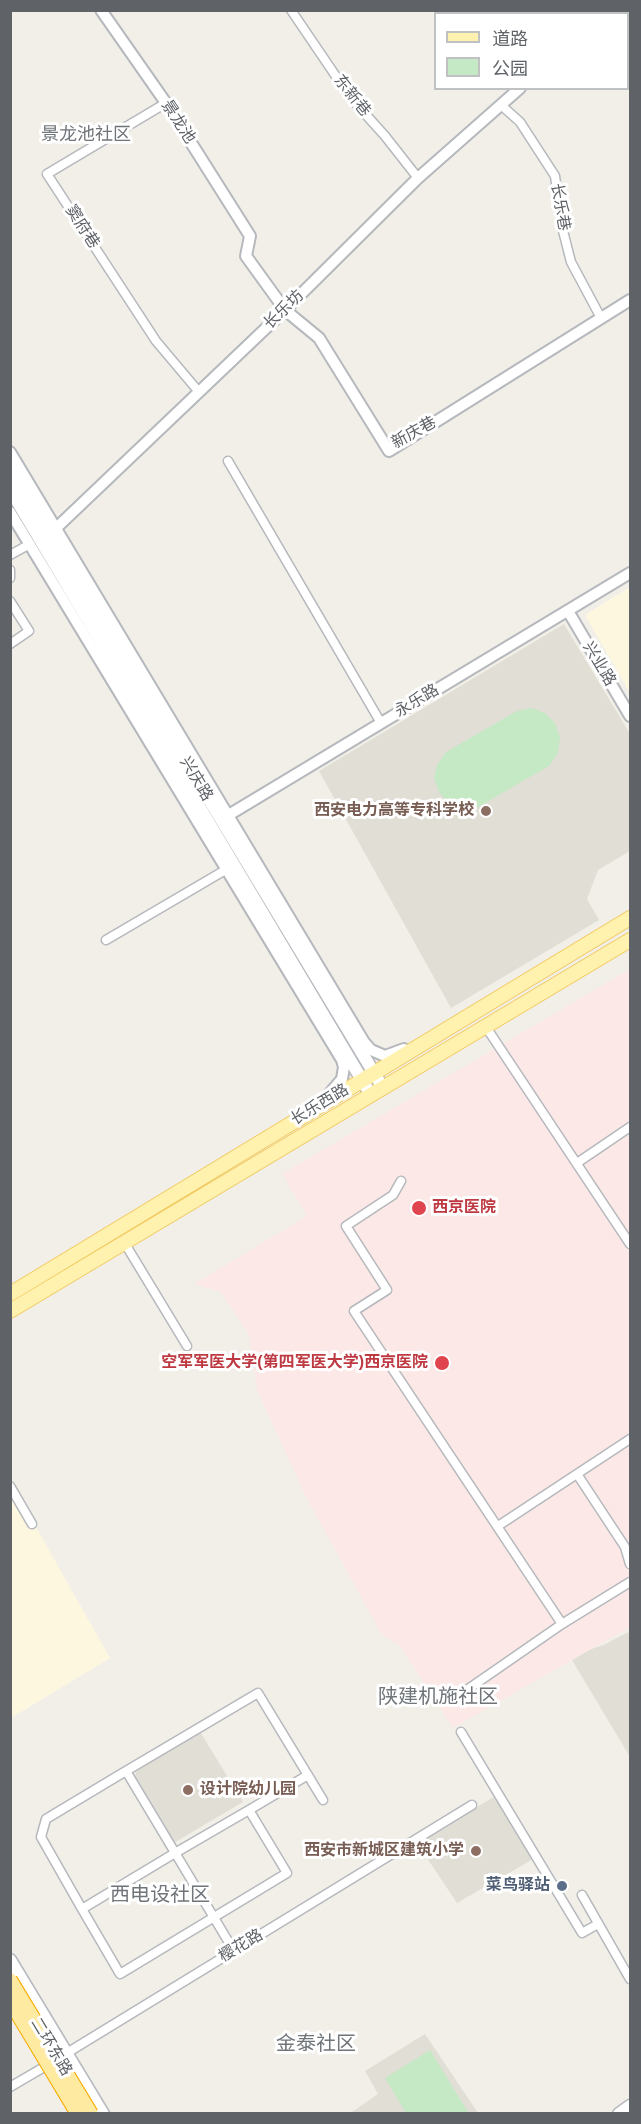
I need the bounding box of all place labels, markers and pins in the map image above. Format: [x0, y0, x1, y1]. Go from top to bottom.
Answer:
place label: 西安电力高等专科学校 [314, 801, 474, 821]
marker: 西安电力高等专科学校 [479, 804, 493, 818]
place label: 西京医院 [432, 1198, 496, 1218]
marker: 西京医院 [410, 1199, 428, 1217]
place label: 空军军医大学(第四军医大学)西京医院 [161, 1353, 428, 1373]
marker: 空军军医大学(第四军医大学)西京医院 [433, 1354, 451, 1372]
place label: 设计院幼儿园 [200, 1780, 296, 1800]
marker: 设计院幼儿园 [181, 1783, 195, 1797]
place label: 西安市新城区建筑小学 [304, 1841, 464, 1861]
marker: 西安市新城区建筑小学 [469, 1844, 483, 1858]
place label: 菜鸟驿站 [486, 1876, 550, 1896]
marker: 菜鸟驿站 [555, 1879, 569, 1893]

